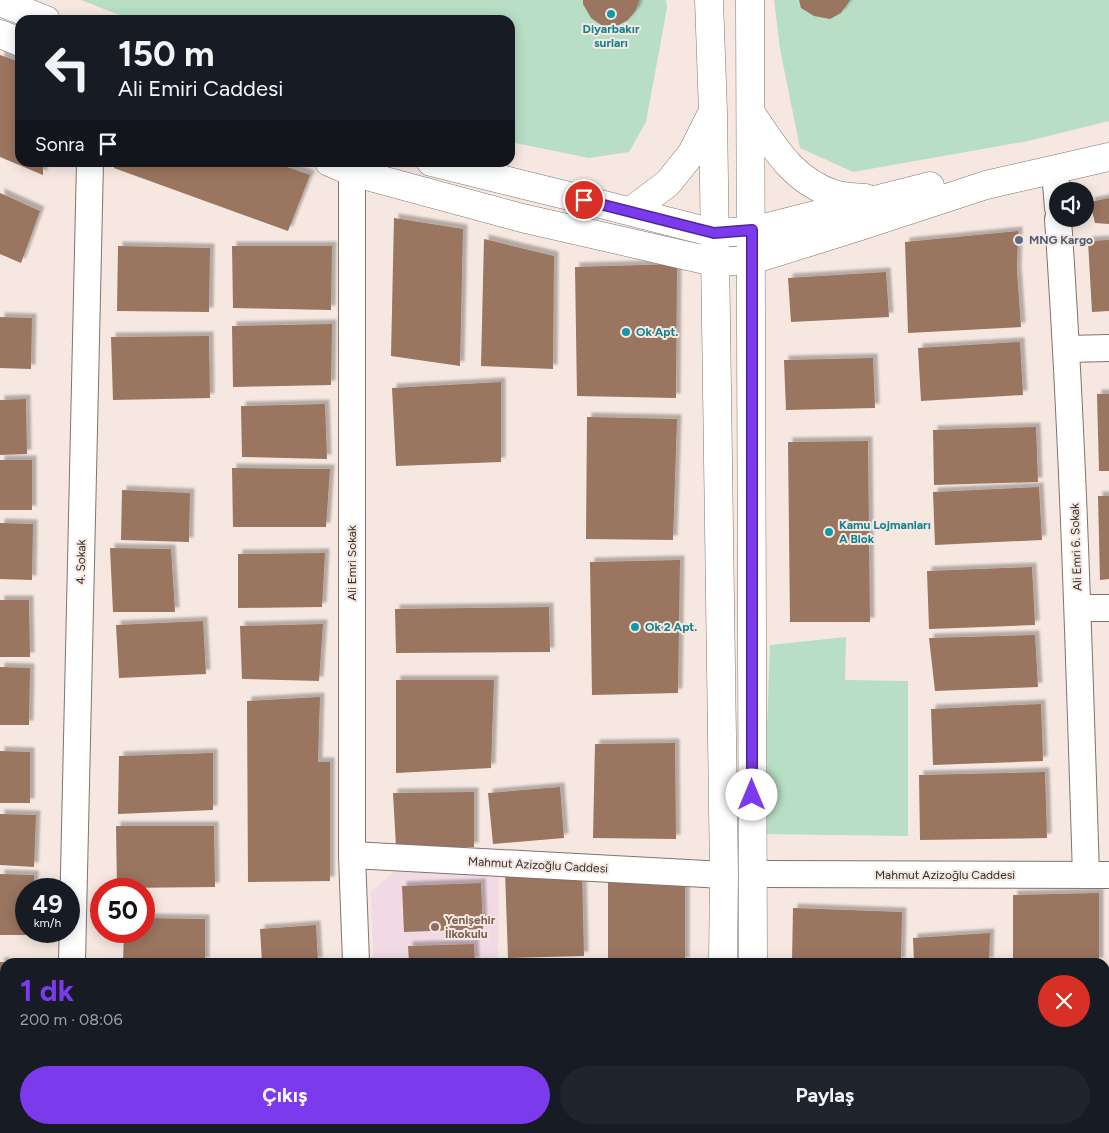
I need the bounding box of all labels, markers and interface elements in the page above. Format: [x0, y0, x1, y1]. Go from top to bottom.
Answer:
marker: Diyarbakır surları [605, 8, 617, 20]
place label: Diyarbakır surları [583, 22, 640, 50]
text: 150 m [118, 33, 215, 75]
icon: left [35, 35, 100, 100]
text: Ali Emiri Caddesi [118, 75, 283, 102]
icon: arrive [94, 130, 122, 158]
text: Sonra [35, 133, 84, 156]
pin [563, 179, 605, 221]
map controls [1049, 182, 1094, 227]
button: sound [1049, 182, 1094, 227]
icon: arrive [570, 186, 598, 214]
place label: MNG Kargo [1029, 233, 1093, 247]
marker: MNG Kargo [1013, 234, 1025, 246]
place label: Ok Apt. [636, 325, 678, 339]
marker: Ok Apt. [620, 326, 632, 338]
street label: Ali Emri 6. Sokak [1067, 503, 1085, 591]
place label: Kamu Lojmanları A Blok [839, 518, 931, 546]
street label: Ali Emri Sokak [345, 525, 359, 601]
marker: Kamu Lojmanları A Blok [823, 526, 835, 538]
street label: 4. Sokak [74, 539, 88, 585]
place label: Ok 2 Apt. [645, 620, 697, 634]
marker: Ok 2 Apt. [629, 621, 641, 633]
position arrow [725, 768, 777, 820]
street label: Mahmut Azizoğlu Caddesi [468, 854, 608, 876]
street label: Mahmut Azizoğlu Caddesi [875, 868, 1015, 882]
speed limit sign: 50 [90, 878, 155, 943]
text: 49 [32, 889, 63, 919]
place label: Yenişehir İlkokulu [445, 913, 496, 941]
text: km/h [34, 916, 61, 930]
marker: Yenişehir İlkokulu [429, 921, 441, 933]
text: 1 dk [20, 972, 74, 1009]
button: close [1038, 975, 1090, 1027]
text: 200 m · 08:06 [20, 1010, 122, 1029]
button: Çıkış [20, 1066, 550, 1124]
button: Paylaş [560, 1066, 1090, 1124]

